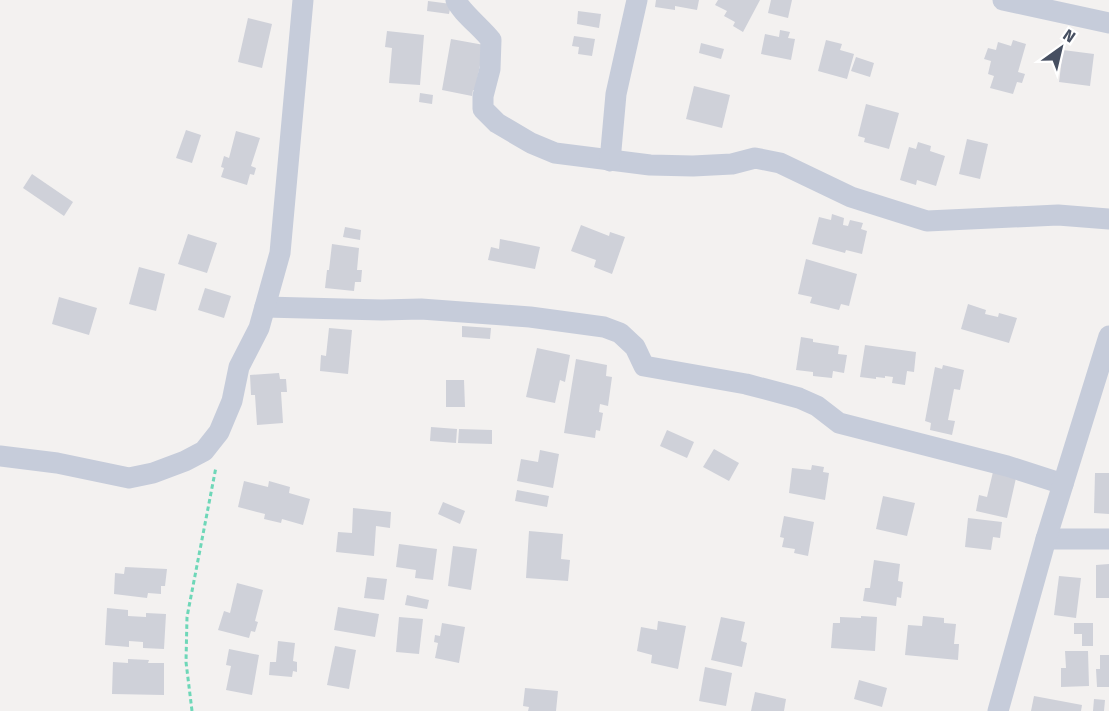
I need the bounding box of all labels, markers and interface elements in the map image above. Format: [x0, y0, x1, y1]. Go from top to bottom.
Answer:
north arrow [1031, 18, 1091, 78]
text: N [1059, 25, 1079, 47]

